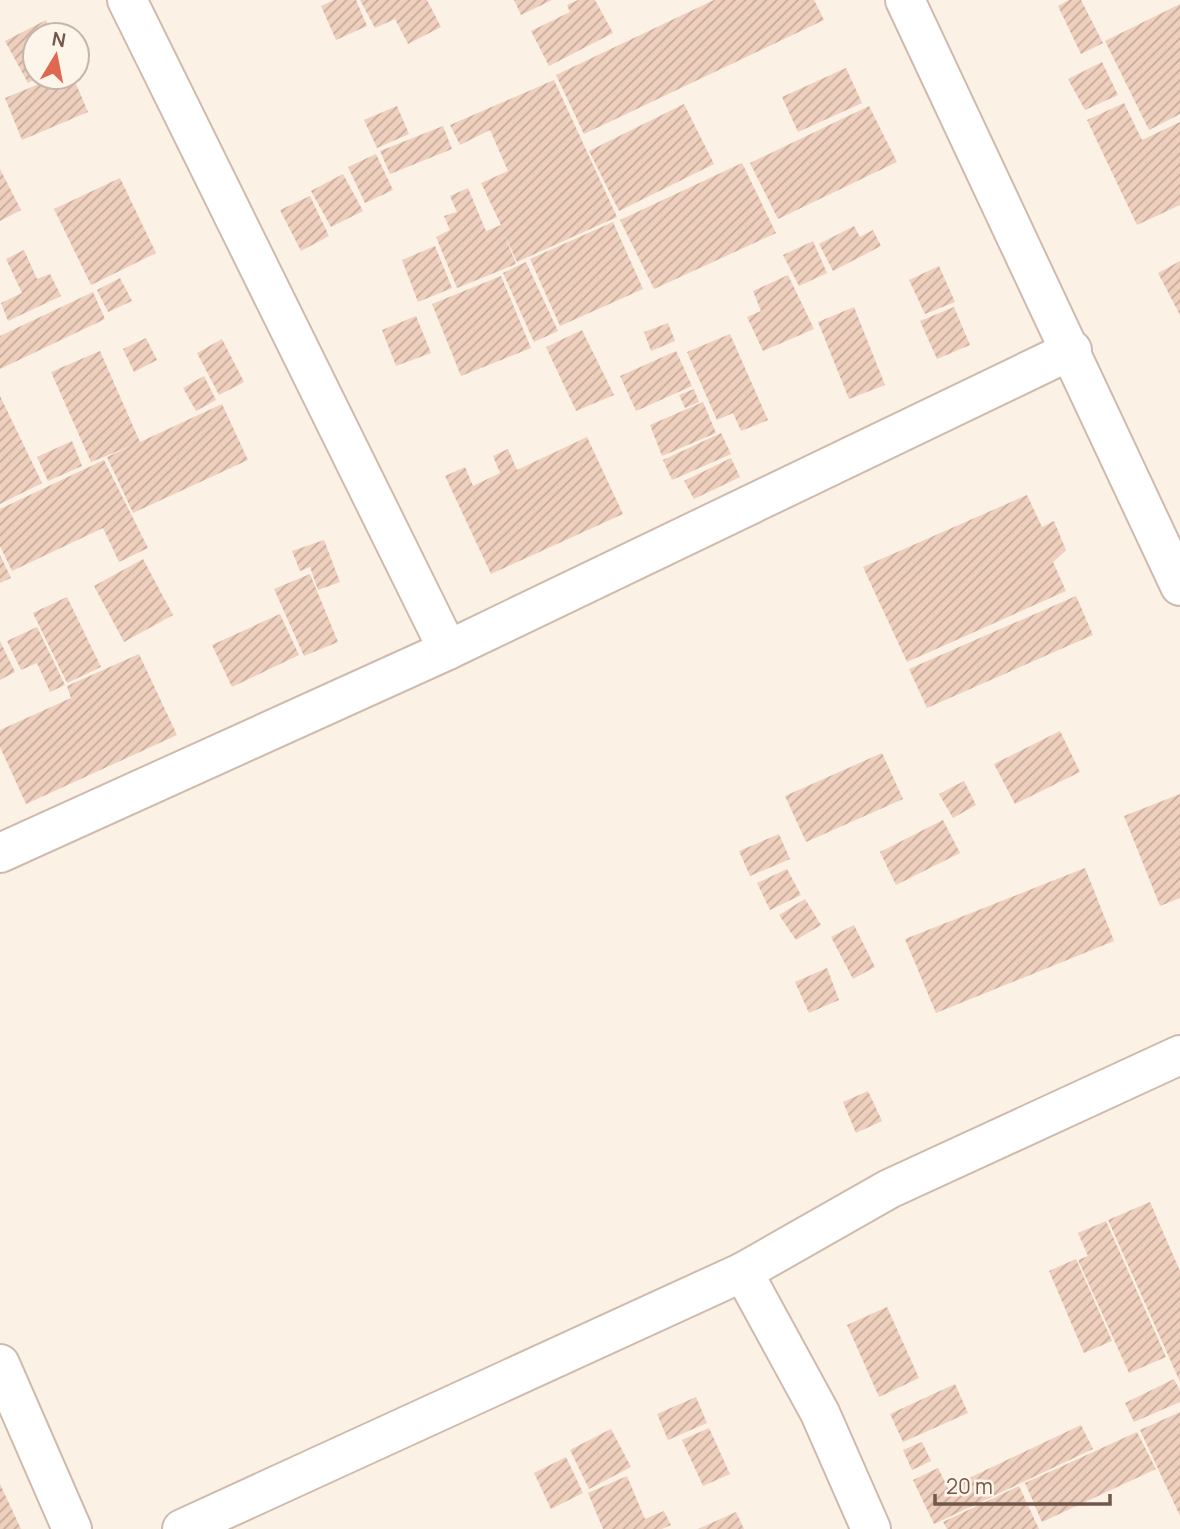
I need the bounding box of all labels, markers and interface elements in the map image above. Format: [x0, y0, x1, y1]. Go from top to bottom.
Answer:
north arrow [21, 21, 91, 91]
text: N [50, 25, 68, 53]
scale bar [935, 1462, 1110, 1506]
text: 20 m [946, 1472, 993, 1500]

